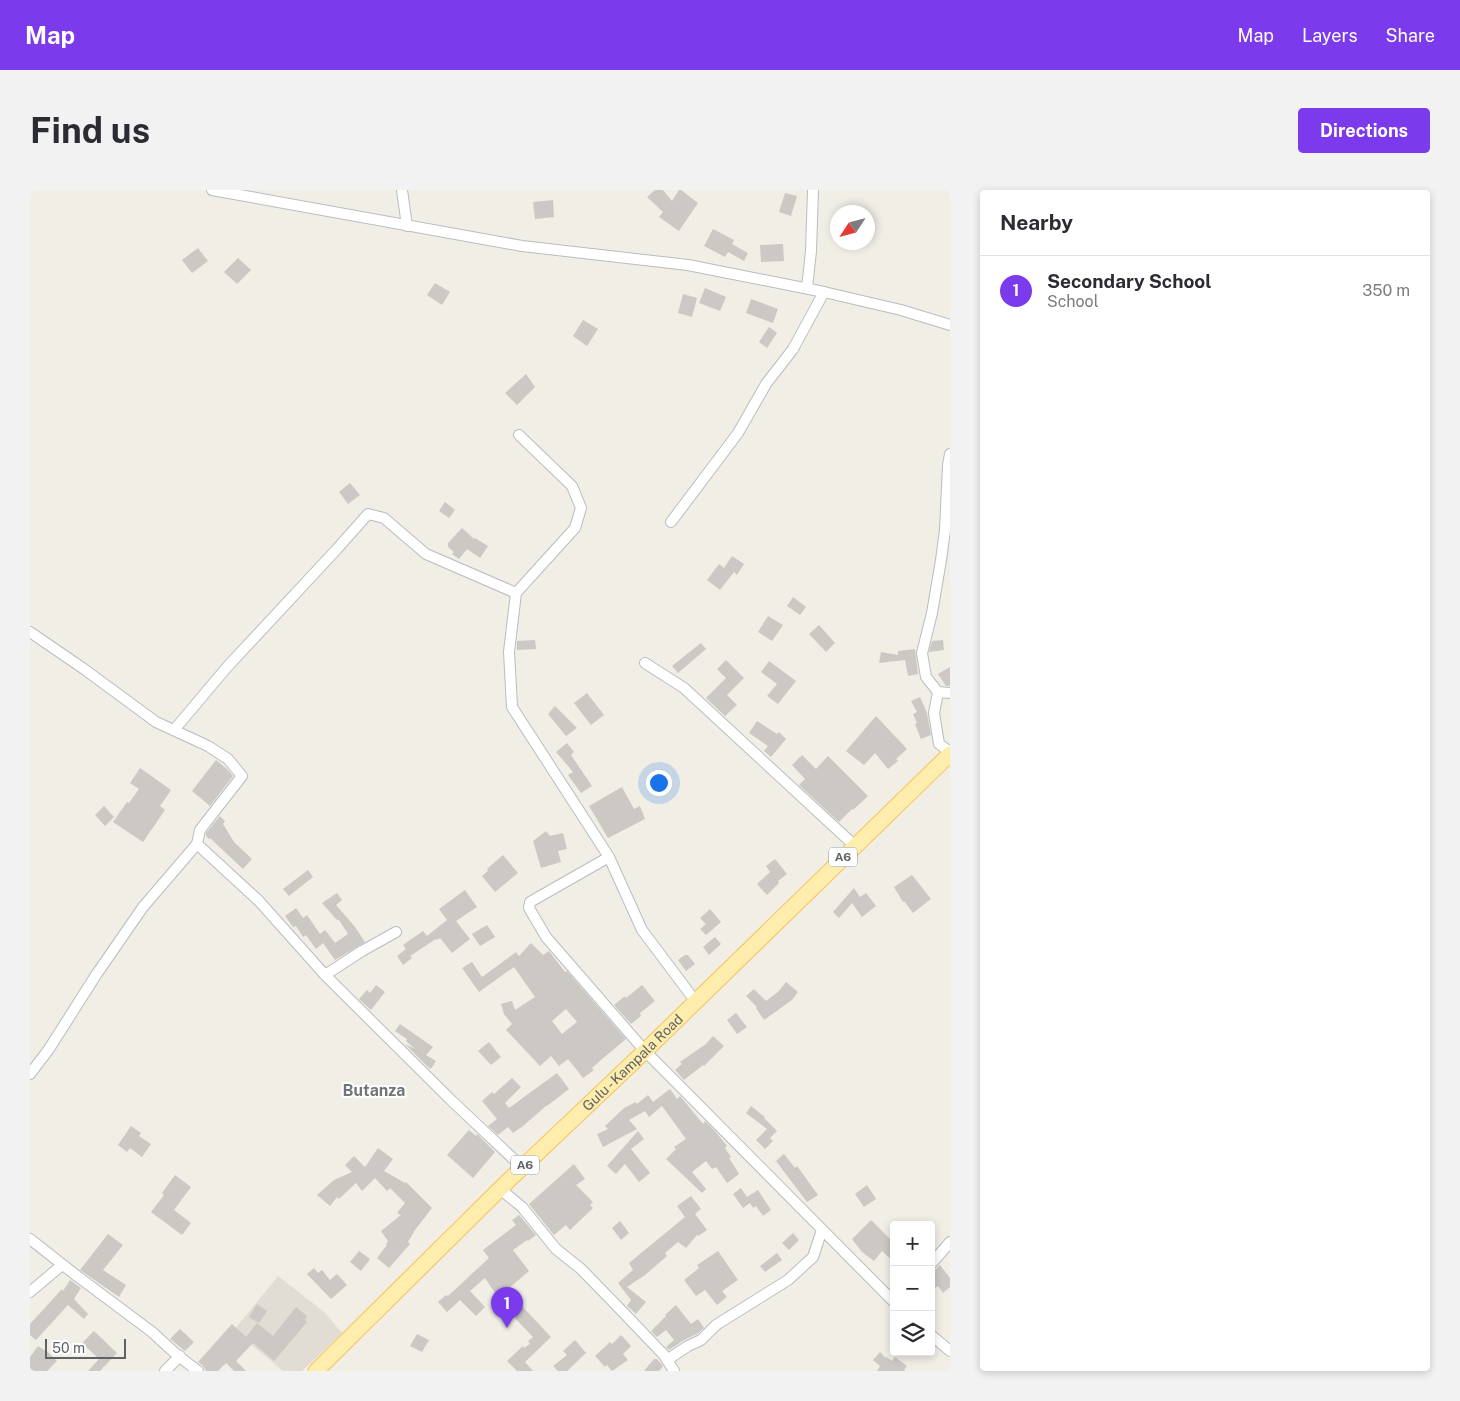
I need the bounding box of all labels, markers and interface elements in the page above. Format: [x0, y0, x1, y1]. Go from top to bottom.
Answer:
text: Map [25, 21, 75, 49]
text: Map [1238, 25, 1274, 46]
text: Layers [1302, 25, 1358, 46]
text: Share [1386, 25, 1435, 46]
button: Directions [1298, 108, 1430, 153]
text: Find us [30, 110, 150, 151]
north arrow [830, 205, 875, 250]
text: Nearby [1000, 210, 1073, 235]
text: Secondary School [1047, 270, 1212, 292]
text: 1 [1013, 281, 1019, 300]
text: 350 m [1362, 281, 1410, 300]
text: School [1047, 292, 1098, 311]
your location [646, 770, 672, 796]
road number: A6 [829, 848, 857, 866]
street label: Gulu - Kampala Road [579, 1011, 686, 1114]
district label: Butanza [343, 1081, 405, 1100]
road number: A6 [511, 1156, 539, 1174]
map controls [890, 1221, 935, 1356]
button: + [890, 1221, 935, 1266]
button: − [890, 1266, 935, 1311]
pin: 1 [491, 1287, 523, 1328]
button: layers [890, 1311, 935, 1356]
scale bar [45, 1336, 126, 1359]
text: 50 m [52, 1340, 85, 1356]

